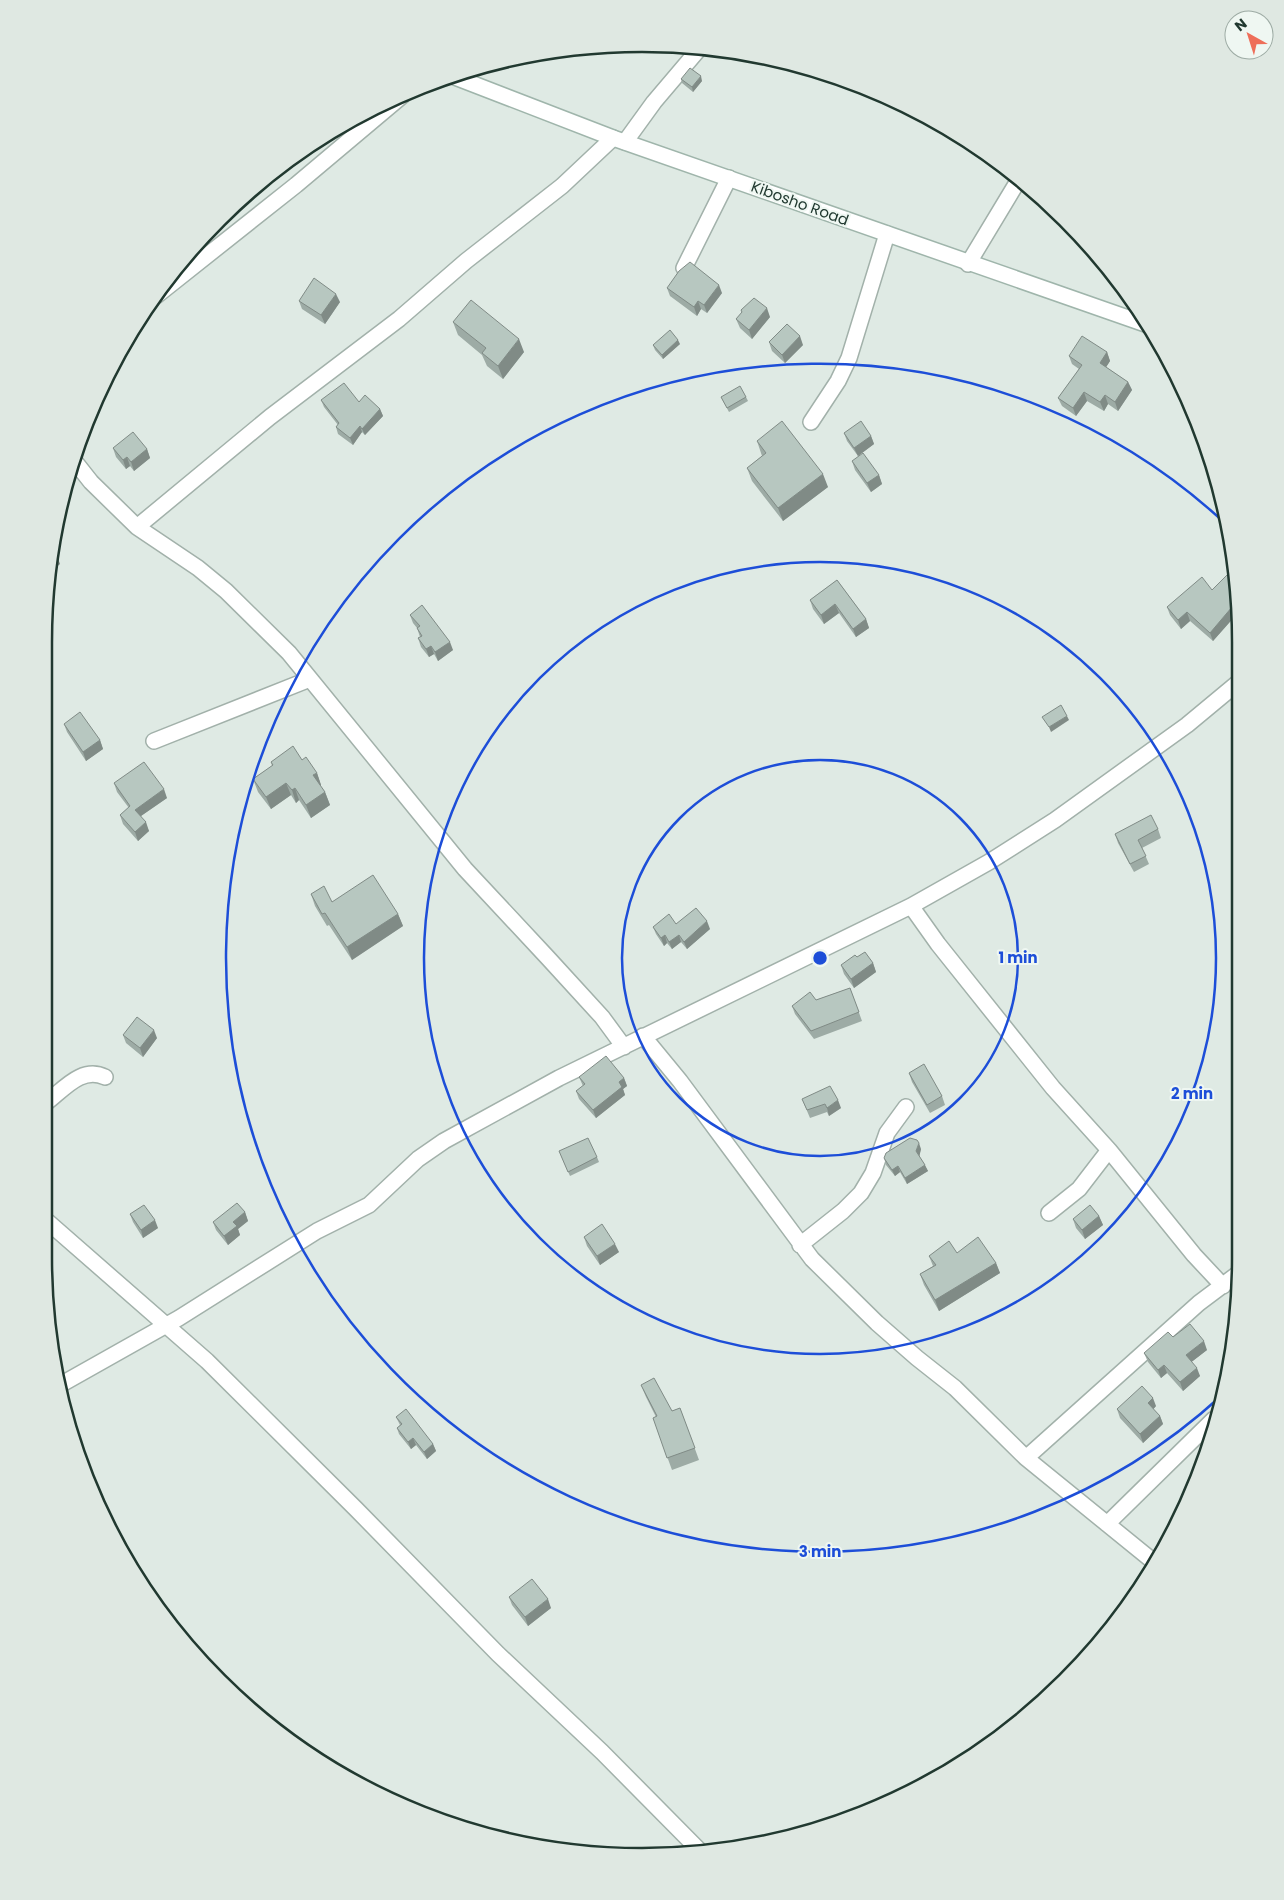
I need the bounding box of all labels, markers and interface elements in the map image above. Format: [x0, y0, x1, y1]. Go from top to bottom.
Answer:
north arrow [1224, 10, 1274, 60]
text: N [1230, 14, 1251, 36]
street label: Kibosho Road [748, 176, 852, 230]
text: 1 min [998, 947, 1038, 968]
centre of rings [811, 949, 829, 967]
text: 2 min [1171, 1083, 1213, 1104]
text: 3 min [799, 1541, 841, 1562]

